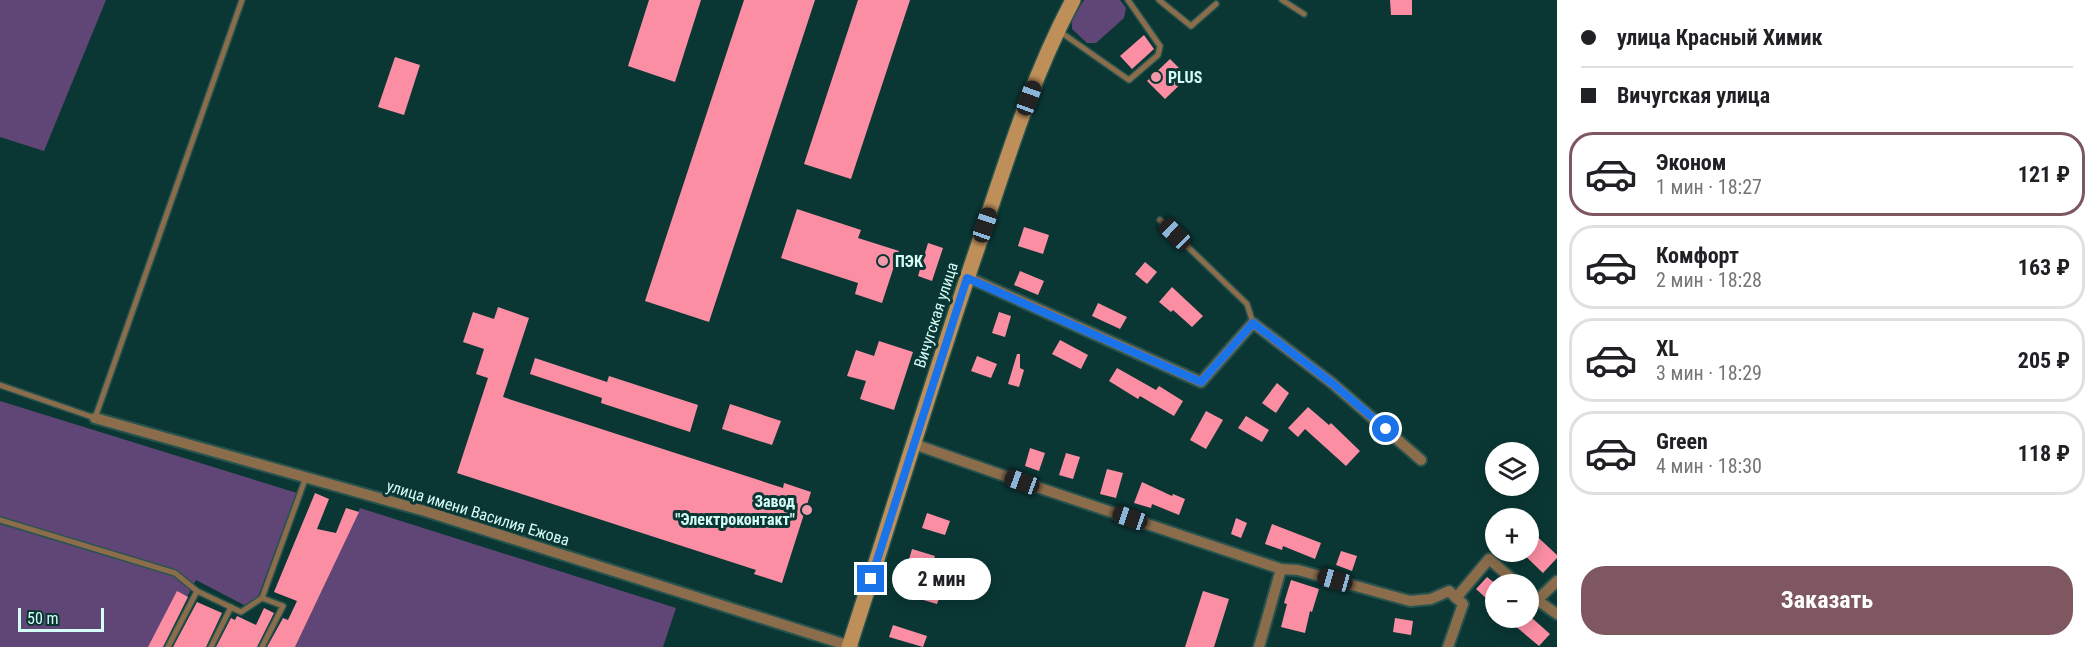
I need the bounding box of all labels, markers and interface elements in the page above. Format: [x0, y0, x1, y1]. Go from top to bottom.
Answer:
text: улица Красный Химик [1617, 25, 1823, 50]
place label: PLUS [1168, 68, 1203, 87]
marker: PLUS [1149, 70, 1163, 84]
car [1014, 78, 1044, 118]
text: Вичугская улица [1617, 83, 1770, 108]
icon: car [1584, 147, 1638, 201]
text: Эконом [1656, 150, 1726, 175]
text: 121 ₽ [2018, 162, 2070, 187]
text: 1 мин · 18:27 [1656, 175, 1762, 199]
car [971, 205, 999, 245]
car [1156, 215, 1194, 253]
icon: car [1584, 240, 1638, 294]
text: Комфорт [1656, 243, 1739, 268]
place label: ПЭК [895, 252, 924, 271]
marker: ПЭК [876, 254, 890, 268]
text: 163 ₽ [2018, 255, 2070, 280]
street label: Вичугская улица [910, 260, 962, 370]
text: 2 мин · 18:28 [1656, 268, 1762, 292]
icon: car [1584, 333, 1638, 387]
text: XL [1656, 336, 1679, 361]
text: 205 ₽ [2018, 348, 2070, 373]
text: 3 мин · 18:29 [1656, 361, 1762, 385]
route start [1372, 415, 1399, 442]
icon: car [1584, 426, 1638, 480]
text: Green [1656, 429, 1708, 454]
text: 118 ₽ [2018, 441, 2070, 466]
map controls [1485, 442, 1539, 628]
button: layers [1485, 442, 1539, 496]
text: 4 мин · 18:30 [1656, 454, 1762, 478]
car [1002, 467, 1042, 497]
street label: улица имени Василия Ежова [384, 476, 572, 550]
place label: Завод "Электроконтакт" [675, 492, 795, 529]
marker: Завод "Электроконтакт" [800, 503, 814, 517]
car [1110, 504, 1150, 532]
button: + [1485, 508, 1539, 562]
callout: 2 мин [892, 558, 991, 600]
route end [857, 565, 884, 592]
car [1315, 566, 1355, 594]
button: Заказать [1581, 566, 2073, 635]
text: 2 мин [918, 567, 965, 591]
button: − [1485, 574, 1539, 628]
scale bar [18, 605, 104, 632]
text: 50 m [27, 609, 59, 628]

